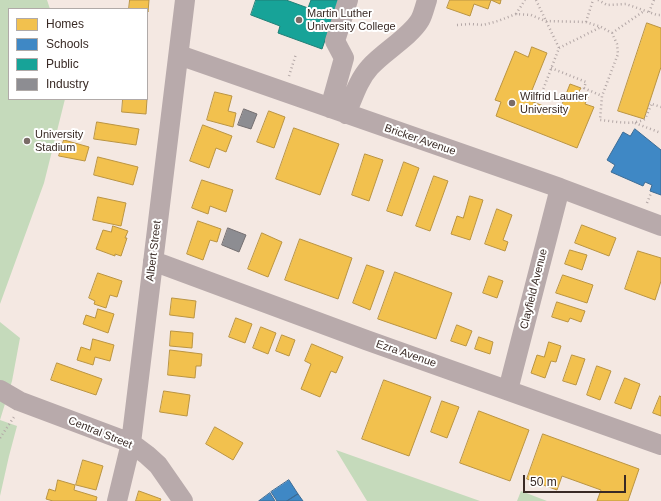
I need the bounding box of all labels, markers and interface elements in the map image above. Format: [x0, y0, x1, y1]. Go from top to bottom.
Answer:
place label: Martin Luther University College [307, 7, 396, 33]
legend [8, 8, 148, 100]
marker: Martin Luther University College [294, 15, 304, 25]
text: Homes [46, 17, 84, 31]
text: Schools [46, 37, 89, 51]
text: Public [46, 57, 79, 71]
text: Industry [46, 77, 89, 91]
place label: Wilfrid Laurier University [520, 90, 588, 116]
marker: Wilfrid Laurier University [507, 98, 517, 108]
street label: Bricker Avenue [383, 122, 457, 158]
place label: University Stadium [35, 128, 83, 154]
marker: University Stadium [22, 136, 32, 146]
street label: Albert Street [144, 220, 164, 282]
street label: Clayfield Avenue [518, 247, 550, 331]
street label: Ezra Avenue [374, 338, 438, 370]
street label: Central Street [66, 414, 134, 452]
scale bar [525, 467, 628, 493]
text: 50 m [530, 475, 557, 489]

